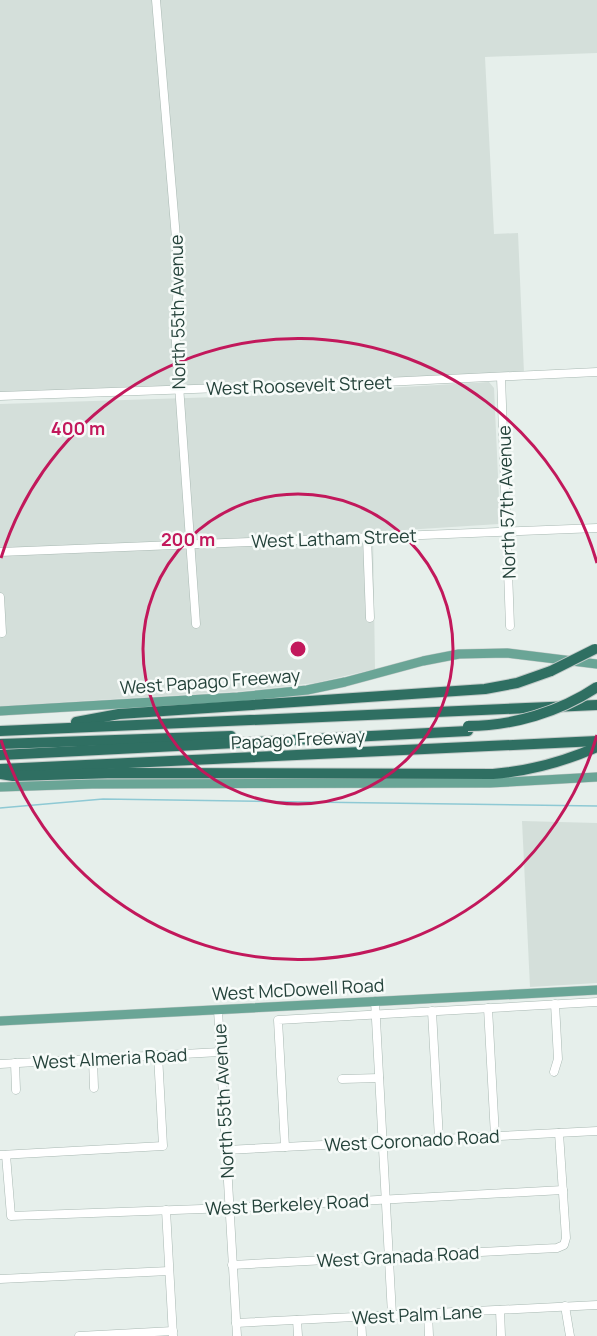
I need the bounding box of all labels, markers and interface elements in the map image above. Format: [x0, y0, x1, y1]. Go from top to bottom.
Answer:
street label: North 55th Avenue [164, 234, 190, 390]
street label: West Roosevelt Street [206, 370, 392, 400]
text: 400 m [51, 416, 105, 440]
street label: North 57th Avenue [491, 425, 521, 579]
street label: West Latham Street [251, 523, 417, 553]
text: 200 m [161, 527, 215, 551]
centre of rings [288, 639, 308, 659]
street label: West Papago Freeway [119, 663, 302, 699]
street label: Papago Freeway [230, 723, 366, 754]
street label: West McDowell Road [211, 972, 385, 1006]
street label: North 55th Avenue [207, 1023, 239, 1179]
street label: West Almeria Road [32, 1042, 188, 1074]
street label: West Coronado Road [324, 1123, 500, 1157]
street label: West Berkeley Road [204, 1188, 370, 1220]
street label: West Granada Road [316, 1240, 480, 1272]
street label: West Palm Lane [351, 1299, 483, 1329]

